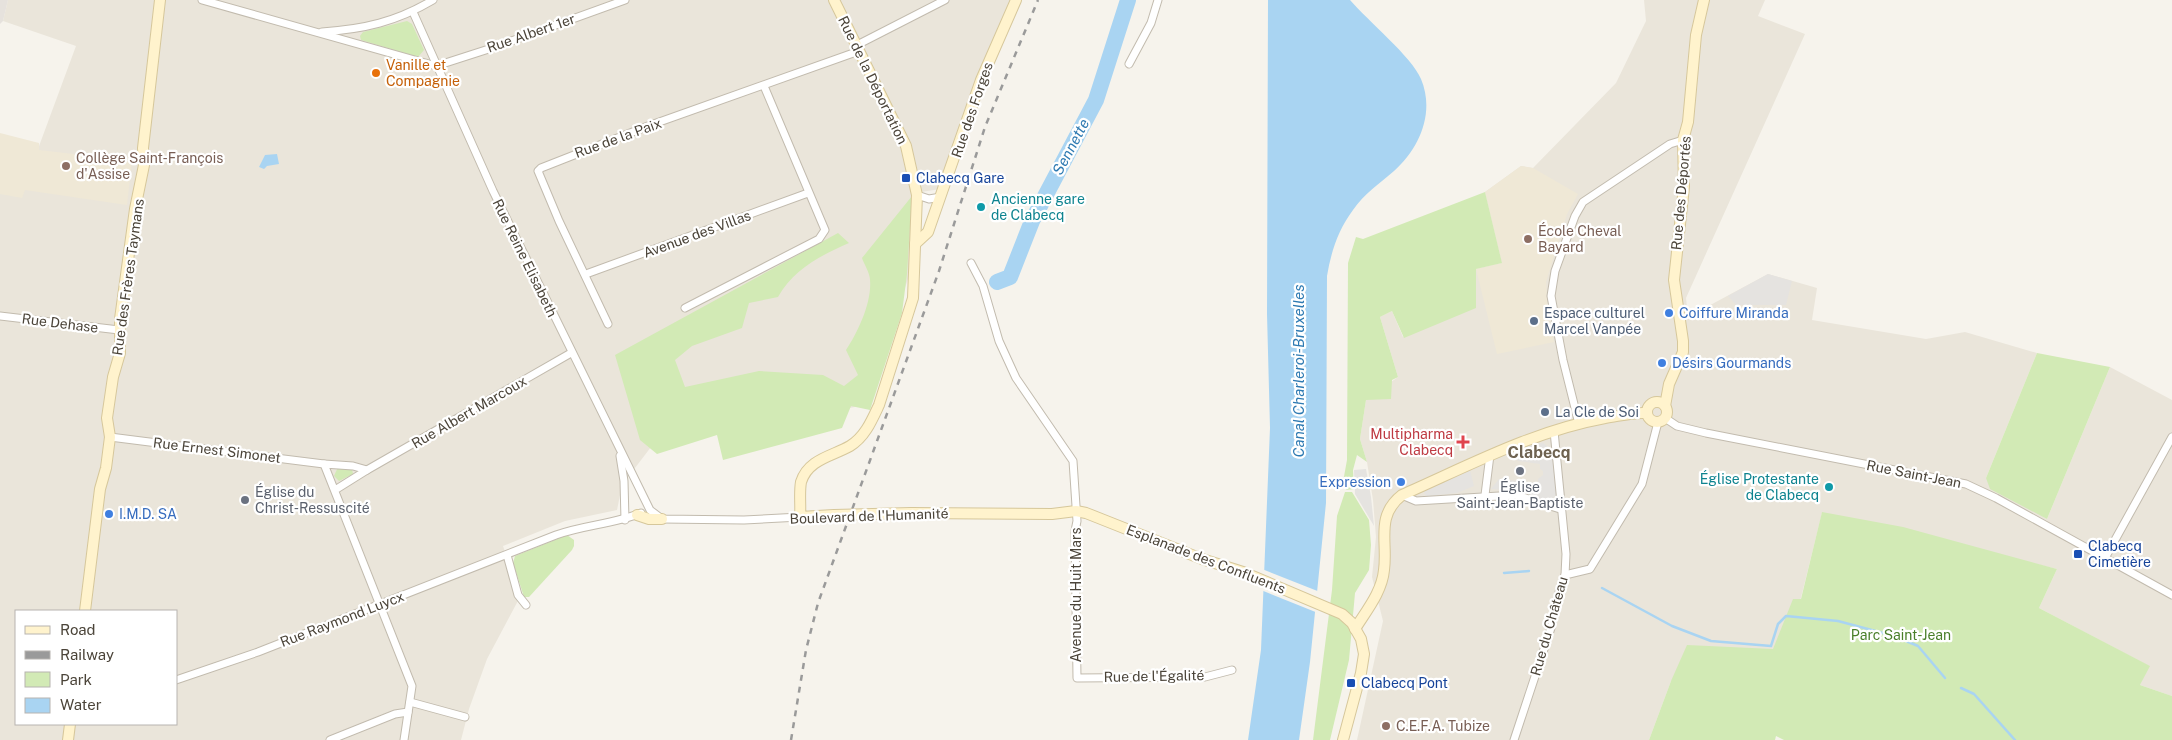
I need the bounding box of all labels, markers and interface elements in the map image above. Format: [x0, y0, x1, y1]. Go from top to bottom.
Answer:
street label: Rue Albert 1er [485, 10, 577, 56]
street label: Rue de la Déportation [835, 13, 911, 147]
place label: Vanille et Compagnie [386, 57, 460, 89]
street label: Rue des Forges [948, 60, 996, 160]
marker: Vanille et Compagnie [370, 67, 382, 79]
street label: Rue de la Paix [572, 115, 664, 161]
water label: Sennette [1049, 116, 1092, 178]
street label: Rue des Déportés [1668, 135, 1694, 251]
place label: Collège Saint-François d'Assise [76, 150, 223, 182]
marker: Collège Saint-François d'Assise [60, 160, 72, 172]
place label: Clabecq Gare [916, 170, 1005, 186]
marker: Clabecq Gare [900, 172, 912, 184]
place label: Ancienne gare de Clabecq [991, 191, 1085, 223]
street label: Rue Reine Elisabeth [489, 196, 561, 320]
street label: Rue des Frères Taymans [109, 198, 147, 356]
marker: Ancienne gare de Clabecq [975, 201, 987, 213]
street label: Avenue des Villas [641, 207, 753, 261]
place label: École Cheval Bayard [1538, 222, 1622, 255]
marker: École Cheval Bayard [1522, 233, 1534, 245]
water label: Canal Charleroi-Bruxelles [1290, 285, 1307, 457]
place label: Espace culturel Marcel Vanpée [1544, 305, 1645, 337]
place label: Coiffure Miranda [1679, 305, 1789, 321]
marker: Coiffure Miranda [1663, 307, 1675, 319]
street label: Rue Dehase [21, 310, 99, 336]
marker: Espace culturel Marcel Vanpée [1528, 315, 1540, 327]
place label: Désirs Gourmands [1672, 355, 1791, 371]
marker: Désirs Gourmands [1656, 357, 1668, 369]
street label: Rue Albert Marcoux [409, 372, 529, 451]
place label: La Cle de Soi [1555, 404, 1639, 420]
marker: La Cle de Soi [1539, 406, 1551, 418]
place label: Multipharma Clabecq [1370, 426, 1453, 458]
street label: Rue Ernest Simonet [152, 434, 282, 466]
marker: Multipharma Clabecq [1457, 436, 1469, 448]
district label: Clabecq [1507, 443, 1571, 462]
street label: Rue Saint-Jean [1865, 457, 1963, 491]
marker: Église Saint-Jean-Baptiste [1514, 465, 1526, 477]
place label: Église Protestante de Clabecq [1700, 470, 1819, 503]
place label: Expression [1319, 474, 1391, 490]
marker: Expression [1395, 476, 1407, 488]
place label: Église Saint-Jean-Baptiste [1457, 478, 1584, 511]
marker: Église Protestante de Clabecq [1823, 481, 1835, 493]
place label: Église du Christ-Ressuscité [255, 483, 370, 516]
marker: Église du Christ-Ressuscité [239, 494, 251, 506]
street label: Boulevard de l'Humanité [789, 505, 949, 527]
place label: I.M.D. SA [119, 506, 177, 522]
marker: I.M.D. SA [103, 508, 115, 520]
street label: Esplanade des Confluents [1124, 521, 1288, 597]
street label: Avenue du Huit Mars [1068, 528, 1084, 662]
place label: Clabecq Cimetière [2088, 538, 2151, 570]
marker: Clabecq Cimetière [2072, 548, 2084, 560]
street label: Rue du Château [1527, 575, 1571, 677]
street label: Rue Raymond Luycx [278, 588, 406, 650]
legend [15, 610, 178, 725]
text: Road [60, 621, 96, 638]
park label: Parc Saint-Jean [1851, 627, 1951, 643]
text: Railway [60, 646, 114, 663]
street label: Rue de l'Égalité [1103, 666, 1205, 685]
text: Park [60, 671, 92, 688]
place label: Clabecq Pont [1361, 675, 1448, 691]
marker: Clabecq Pont [1345, 677, 1357, 689]
text: Water [60, 696, 102, 713]
place label: C.E.F.A. Tubize [1396, 718, 1490, 734]
marker: C.E.F.A. Tubize [1380, 720, 1392, 732]

